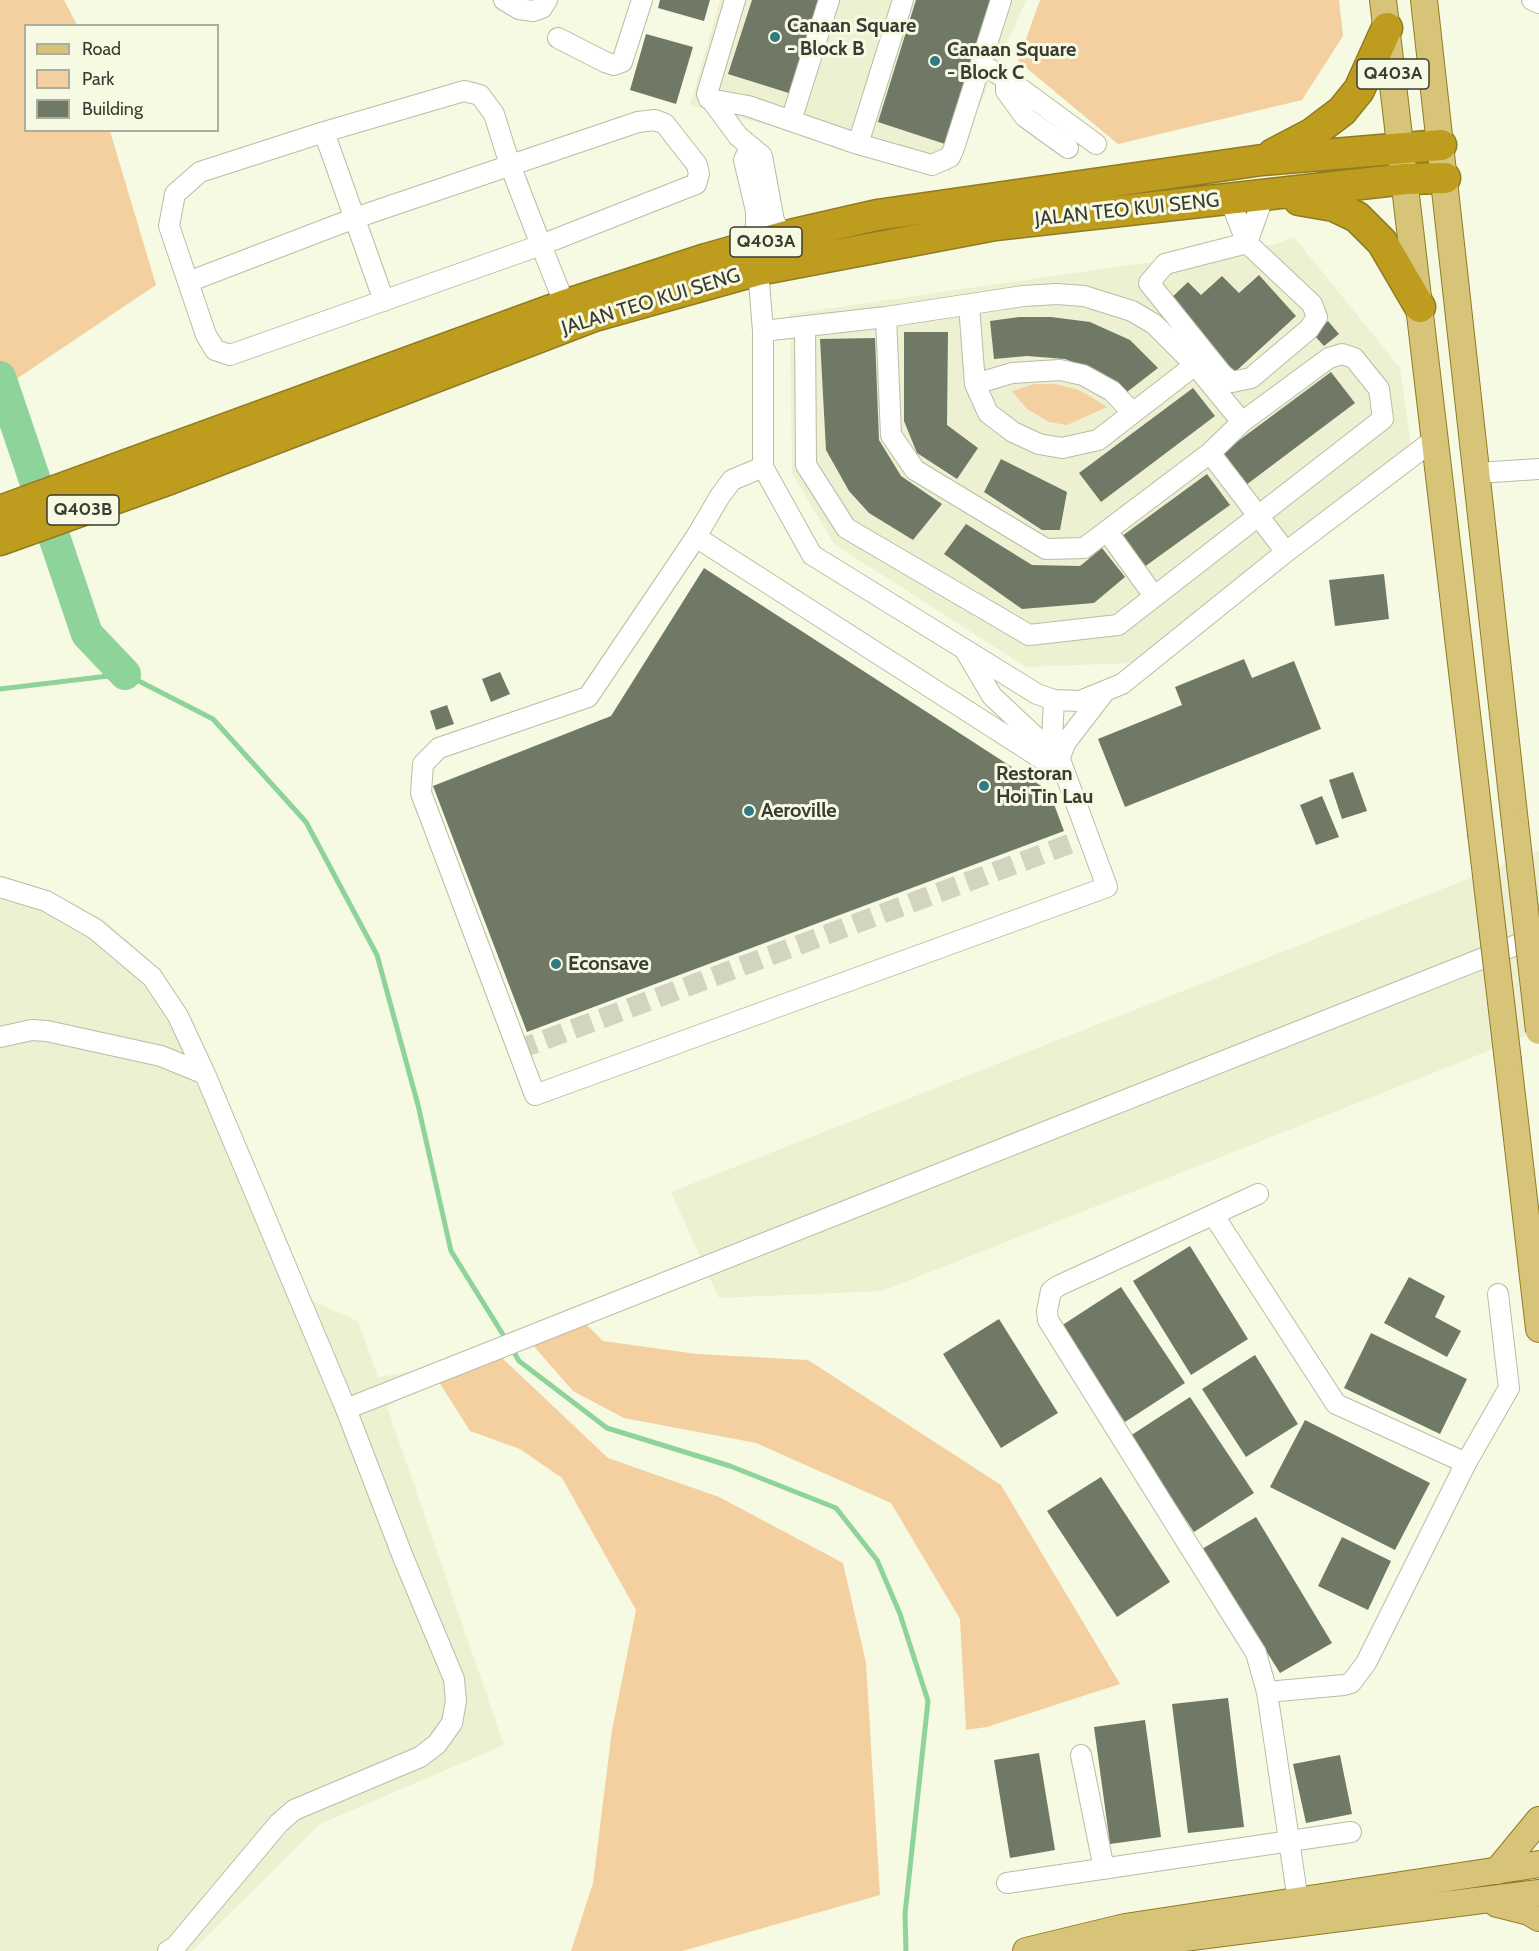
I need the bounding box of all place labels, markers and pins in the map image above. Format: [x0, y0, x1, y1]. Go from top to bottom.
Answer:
place label: Canaan Square - Block B [787, 14, 916, 61]
marker: Canaan Square - Block B [768, 30, 782, 44]
place label: Canaan Square - Block C [947, 38, 1076, 85]
marker: Canaan Square - Block C [928, 54, 942, 68]
place label: Restoran Hoi Tin Lau [996, 762, 1093, 809]
marker: Restoran Hoi Tin Lau [977, 779, 991, 793]
place label: Aeroville [761, 799, 837, 823]
marker: Aeroville [742, 804, 756, 818]
place label: Econsave [568, 952, 649, 976]
marker: Econsave [549, 957, 563, 971]

